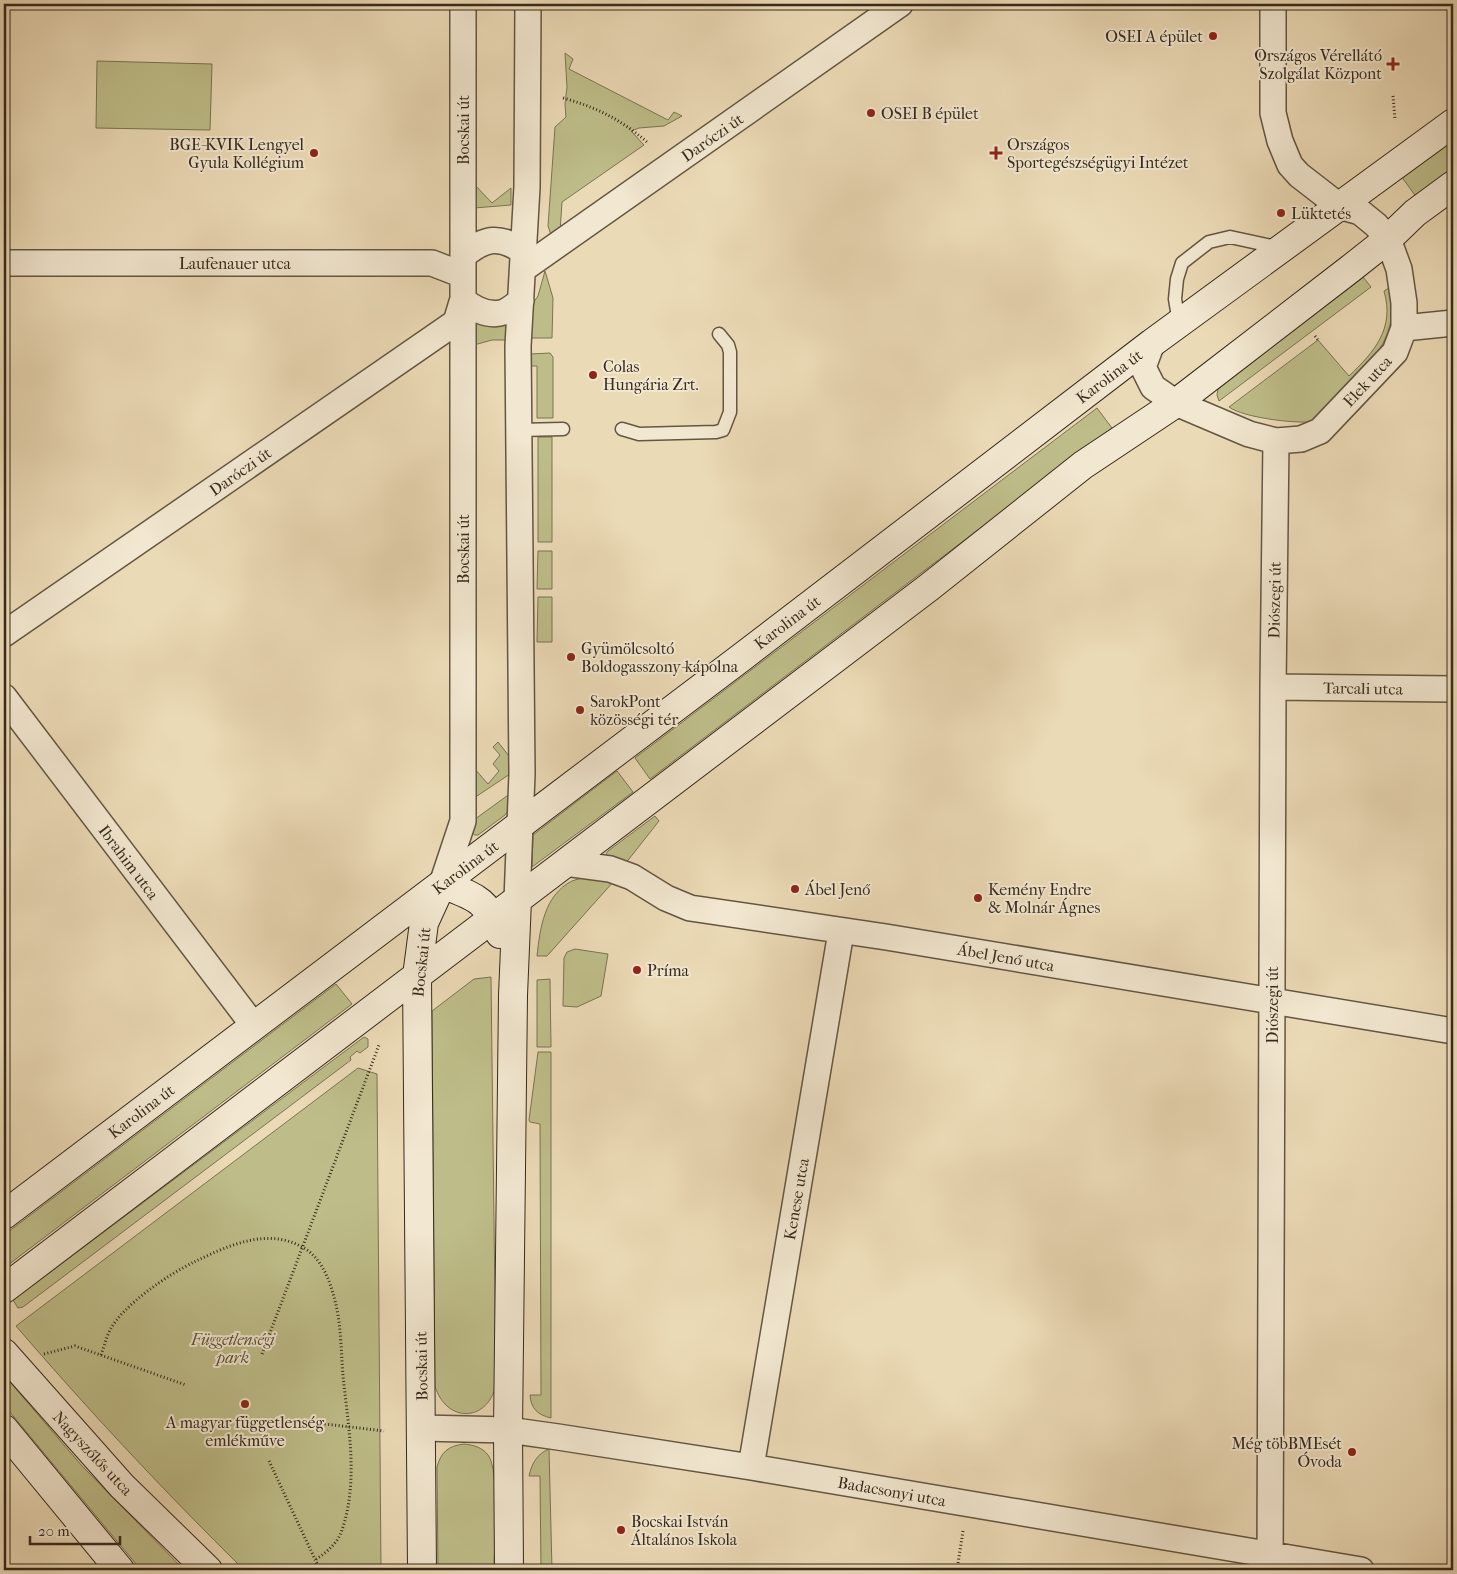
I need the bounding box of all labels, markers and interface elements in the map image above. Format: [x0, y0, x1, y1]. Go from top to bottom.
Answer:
place label: OSEI A épület [1105, 27, 1203, 46]
marker: OSEI A épület [1207, 30, 1219, 42]
place label: Országos Vérellátó Szolgálat Központ [1254, 46, 1382, 83]
marker: Országos Vérellátó Szolgálat Központ [1386, 57, 1400, 71]
street label: Bocskai út [454, 95, 473, 165]
place label: OSEI B épület [881, 104, 979, 123]
marker: OSEI B épület [865, 107, 877, 119]
street label: Daróczi út [678, 109, 747, 166]
place label: BGE-KVIK Lengyel Gyula Kollégium [169, 135, 305, 172]
place label: Országos Sportegészségügyi Intézet [1007, 135, 1189, 172]
marker: Országos Sportegészségügyi Intézet [989, 146, 1003, 160]
marker: BGE-KVIK Lengyel Gyula Kollégium [308, 147, 320, 159]
place label: Lüktetés [1291, 204, 1351, 223]
marker: Lüktetés [1275, 207, 1287, 219]
street label: Laufenauer utca [179, 254, 292, 273]
street label: Karolina út [1072, 345, 1146, 407]
street label: Elek utca [1339, 351, 1396, 411]
place label: Colas Hungária Zrt. [603, 357, 699, 394]
marker: Colas Hungária Zrt. [587, 369, 599, 381]
street label: Daróczi út [206, 443, 275, 500]
street label: Bocskai út [454, 514, 473, 584]
street label: Diószegi út [1264, 561, 1285, 639]
street label: Karolina út [750, 591, 824, 653]
place label: Gyümölcsoltó Boldogasszony-kápolna [581, 639, 739, 676]
marker: Gyümölcsoltó Boldogasszony-kápolna [565, 651, 577, 663]
street label: Tarcali utca [1323, 678, 1404, 699]
place label: SarokPont közösségi tér [590, 692, 678, 729]
marker: SarokPont közösségi tér [574, 704, 586, 716]
street label: Ibrahim utca [94, 821, 163, 904]
street label: Karolina út [428, 836, 502, 898]
place label: Ábel Jenő [804, 879, 870, 899]
place label: Kemény Endre & Molnár Ágnes [988, 880, 1100, 917]
marker: Ábel Jenő [789, 883, 801, 895]
marker: Kemény Endre & Molnár Ágnes [972, 892, 984, 904]
street label: Bocskai út [408, 926, 435, 998]
street label: Ábel Jenő utca [955, 938, 1057, 975]
place label: Príma [647, 961, 689, 980]
marker: Príma [631, 964, 643, 976]
street label: Diószegi út [1263, 966, 1282, 1044]
street label: Karolina út [104, 1080, 178, 1142]
street label: Kenese utca [780, 1156, 813, 1242]
park label: Függetlenségi park [190, 1330, 276, 1367]
street label: Bocskai út [411, 1331, 432, 1401]
marker: A magyar függetlenség emlékműve [239, 1398, 251, 1410]
street label: Nagyszőlős utca [49, 1407, 137, 1500]
place label: A magyar függetlenség emlékműve [165, 1413, 325, 1450]
place label: Még töbBMEsét Óvoda [1231, 1434, 1343, 1471]
marker: Még töbBMEsét Óvoda [1346, 1446, 1358, 1458]
street label: Badacsonyi utca [836, 1473, 948, 1510]
place label: Bocskai István Általános Iskola [630, 1512, 738, 1549]
scale bar [30, 1514, 120, 1546]
text: 20 m [38, 1522, 70, 1540]
marker: Bocskai István Általános Iskola [615, 1524, 627, 1536]

